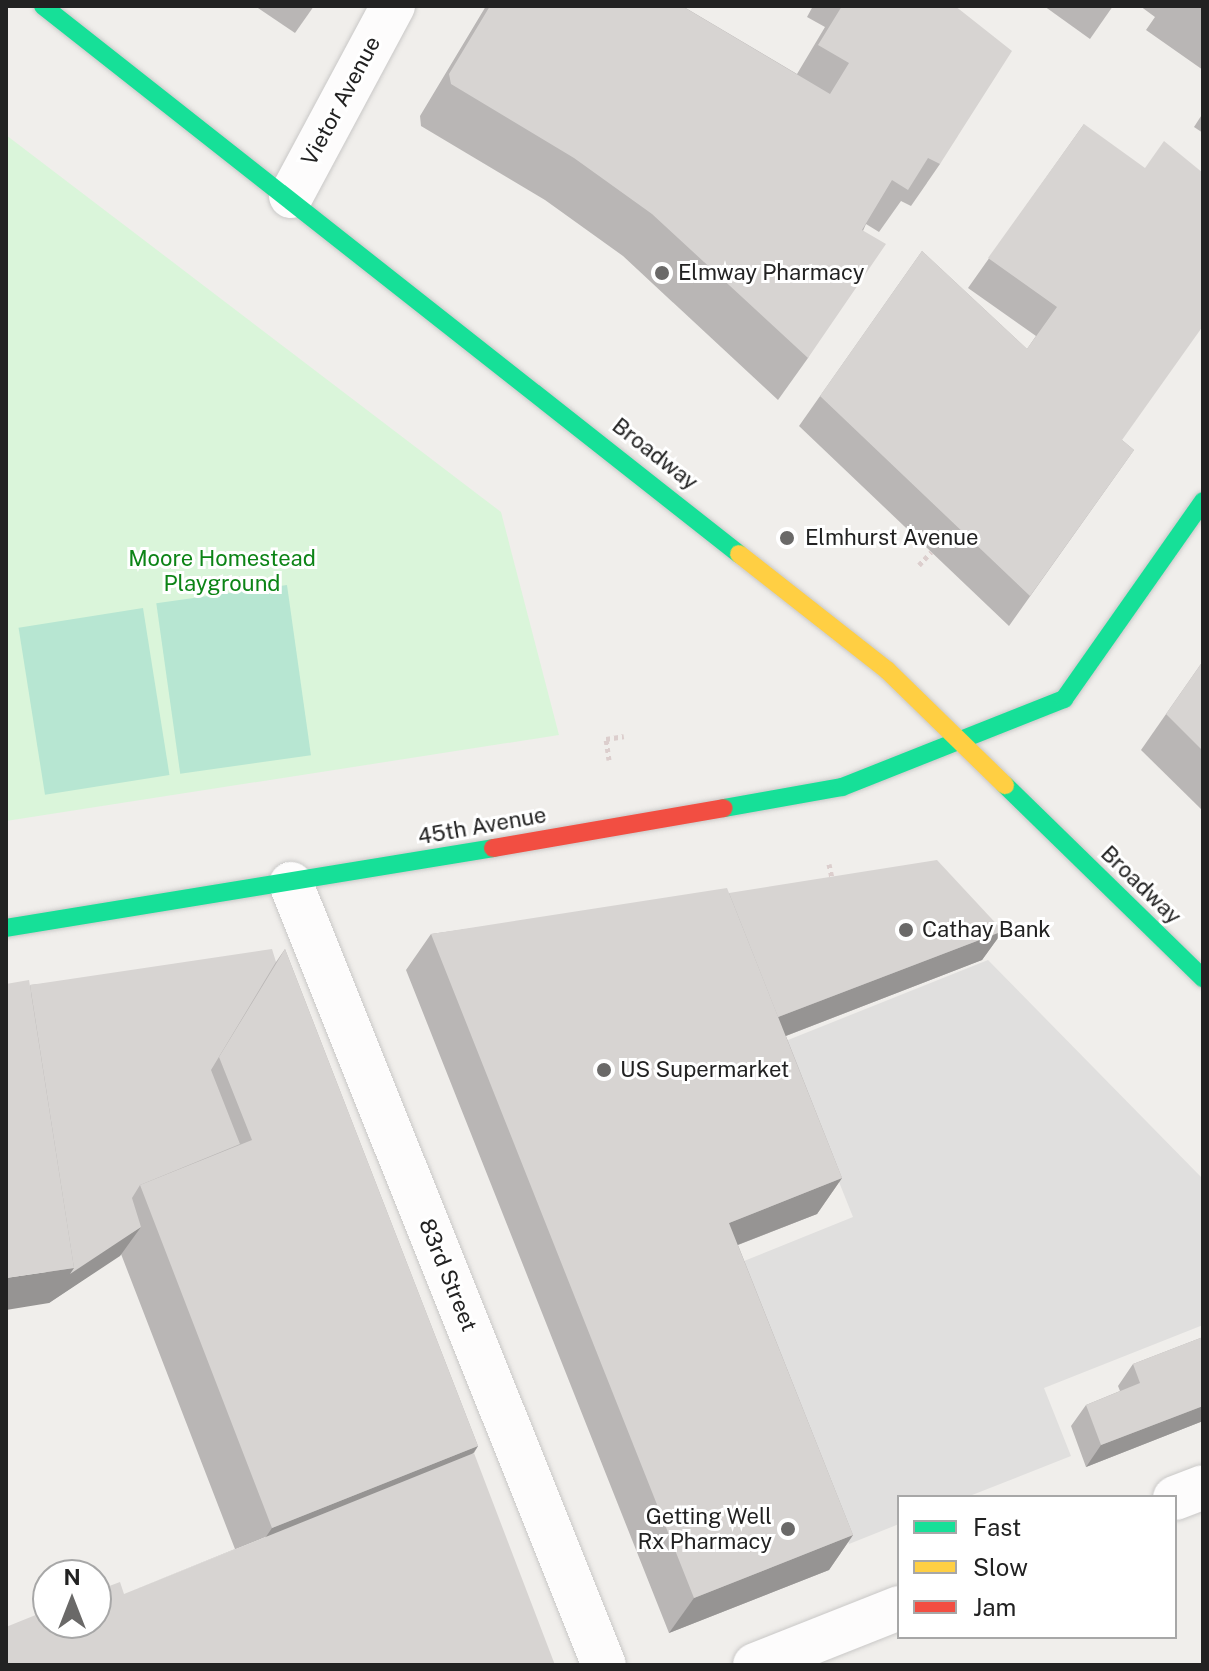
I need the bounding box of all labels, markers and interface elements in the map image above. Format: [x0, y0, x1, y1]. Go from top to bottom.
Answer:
street label: Vietor Avenue [296, 32, 386, 170]
place label: Elmway Pharmacy [678, 260, 865, 286]
marker: Elmway Pharmacy [653, 264, 671, 282]
street label: Broadway [607, 412, 703, 496]
place label: Elmhurst Avenue [805, 525, 978, 551]
marker: Elmhurst Avenue [776, 527, 798, 549]
park label: Moore Homestead Playground [128, 545, 316, 596]
street label: 45th Avenue [416, 802, 548, 850]
street label: Broadway [1095, 840, 1187, 930]
place label: Cathay Bank [922, 917, 1051, 943]
marker: Cathay Bank [897, 921, 915, 939]
place label: US Supermarket [620, 1057, 789, 1083]
marker: US Supermarket [595, 1061, 613, 1079]
street label: 83rd Street [413, 1215, 483, 1335]
legend [897, 1495, 1177, 1639]
place label: Getting Well Rx Pharmacy [637, 1503, 772, 1554]
text: Fast [973, 1513, 1021, 1541]
marker: Getting Well Rx Pharmacy [779, 1520, 797, 1538]
text: Slow [973, 1553, 1028, 1581]
north arrow [32, 1559, 112, 1639]
text: N [63, 1564, 81, 1590]
text: Jam [973, 1593, 1016, 1621]

